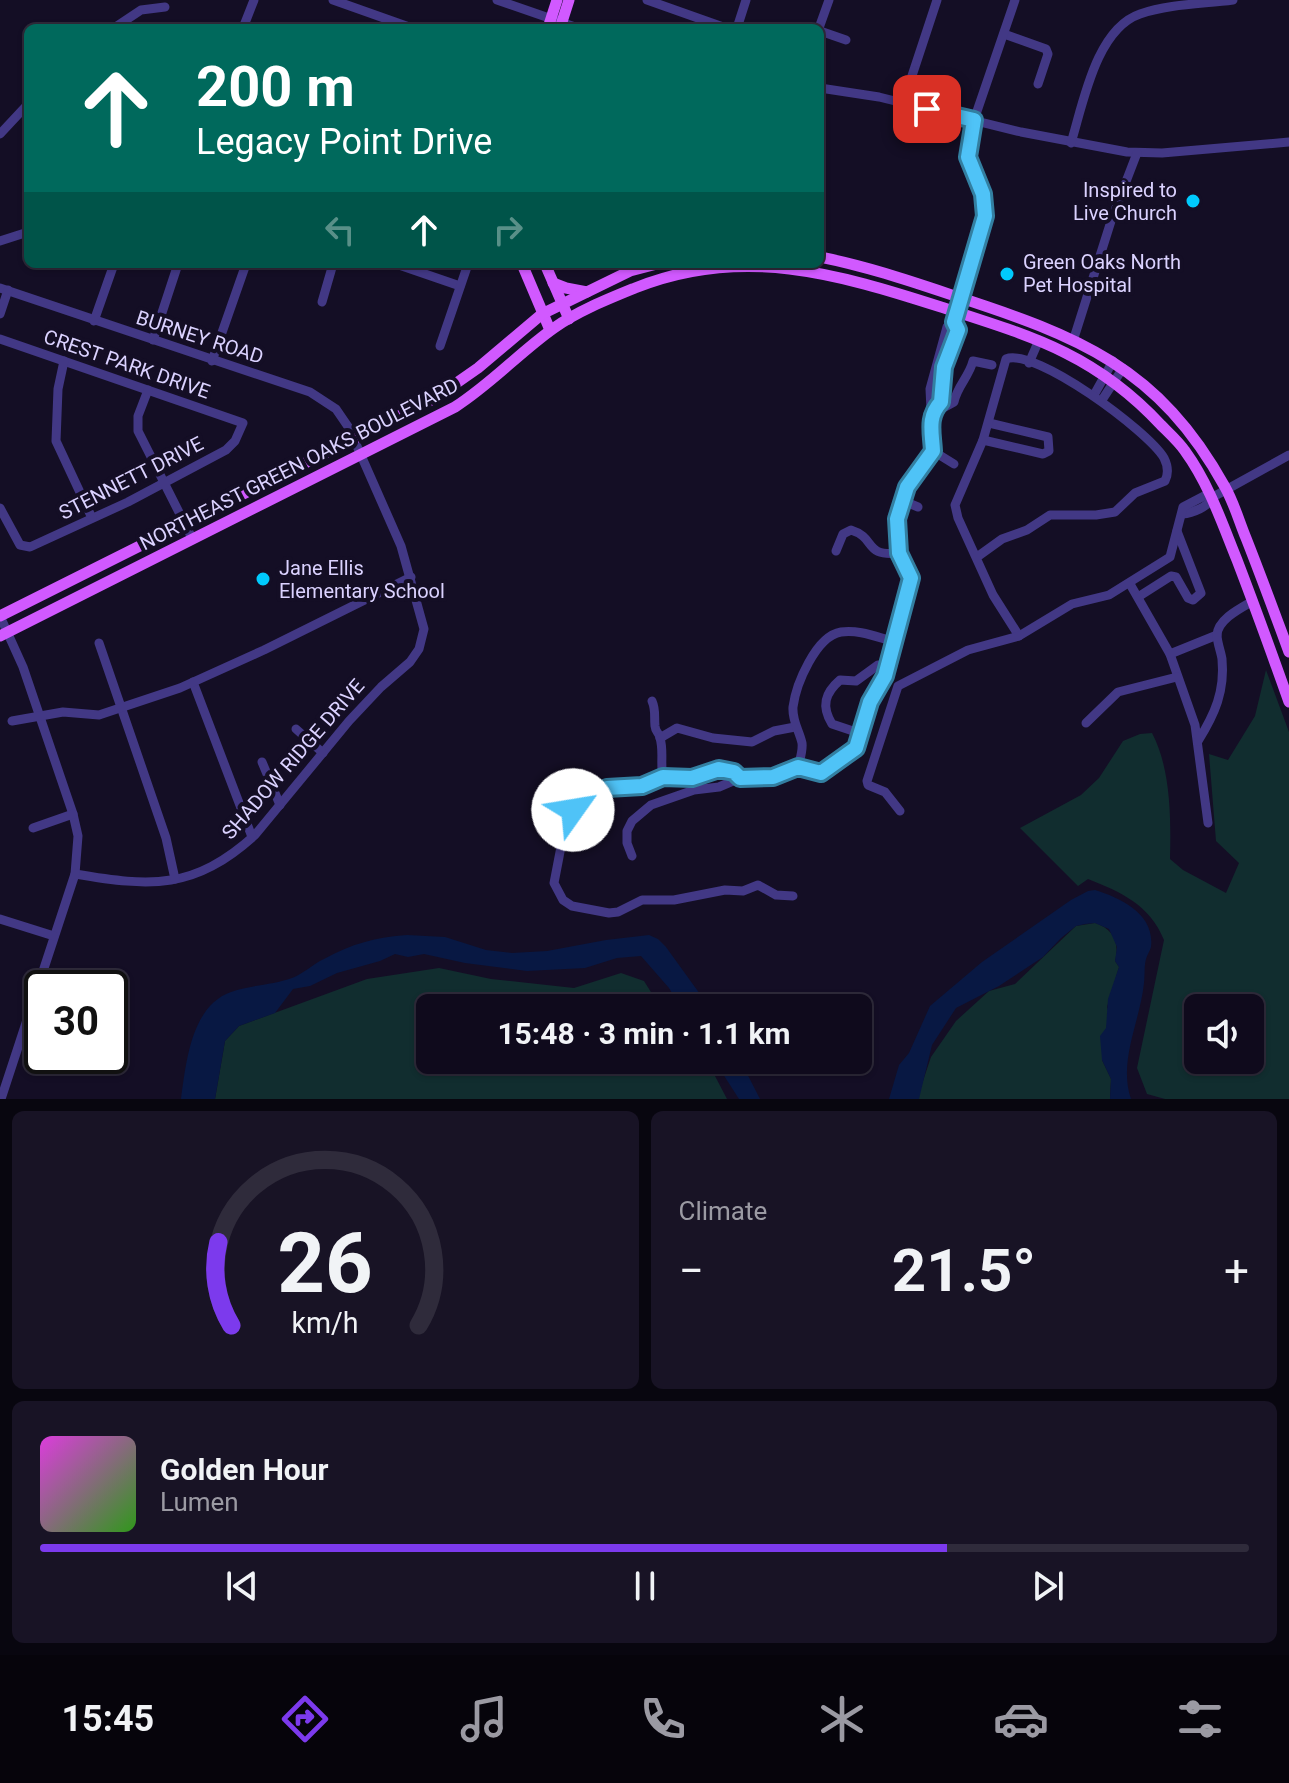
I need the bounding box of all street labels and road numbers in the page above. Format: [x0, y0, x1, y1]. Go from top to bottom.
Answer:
street label: BURNEY ROAD [133, 305, 267, 369]
street label: CREST PARK DRIVE [41, 324, 213, 404]
street label: NORTHEAST GREEN OAKS BOULEVARD [136, 373, 462, 555]
street label: STENNETT DRIVE [55, 431, 207, 525]
street label: SHADOW RIDGE DRIVE [217, 674, 369, 844]

